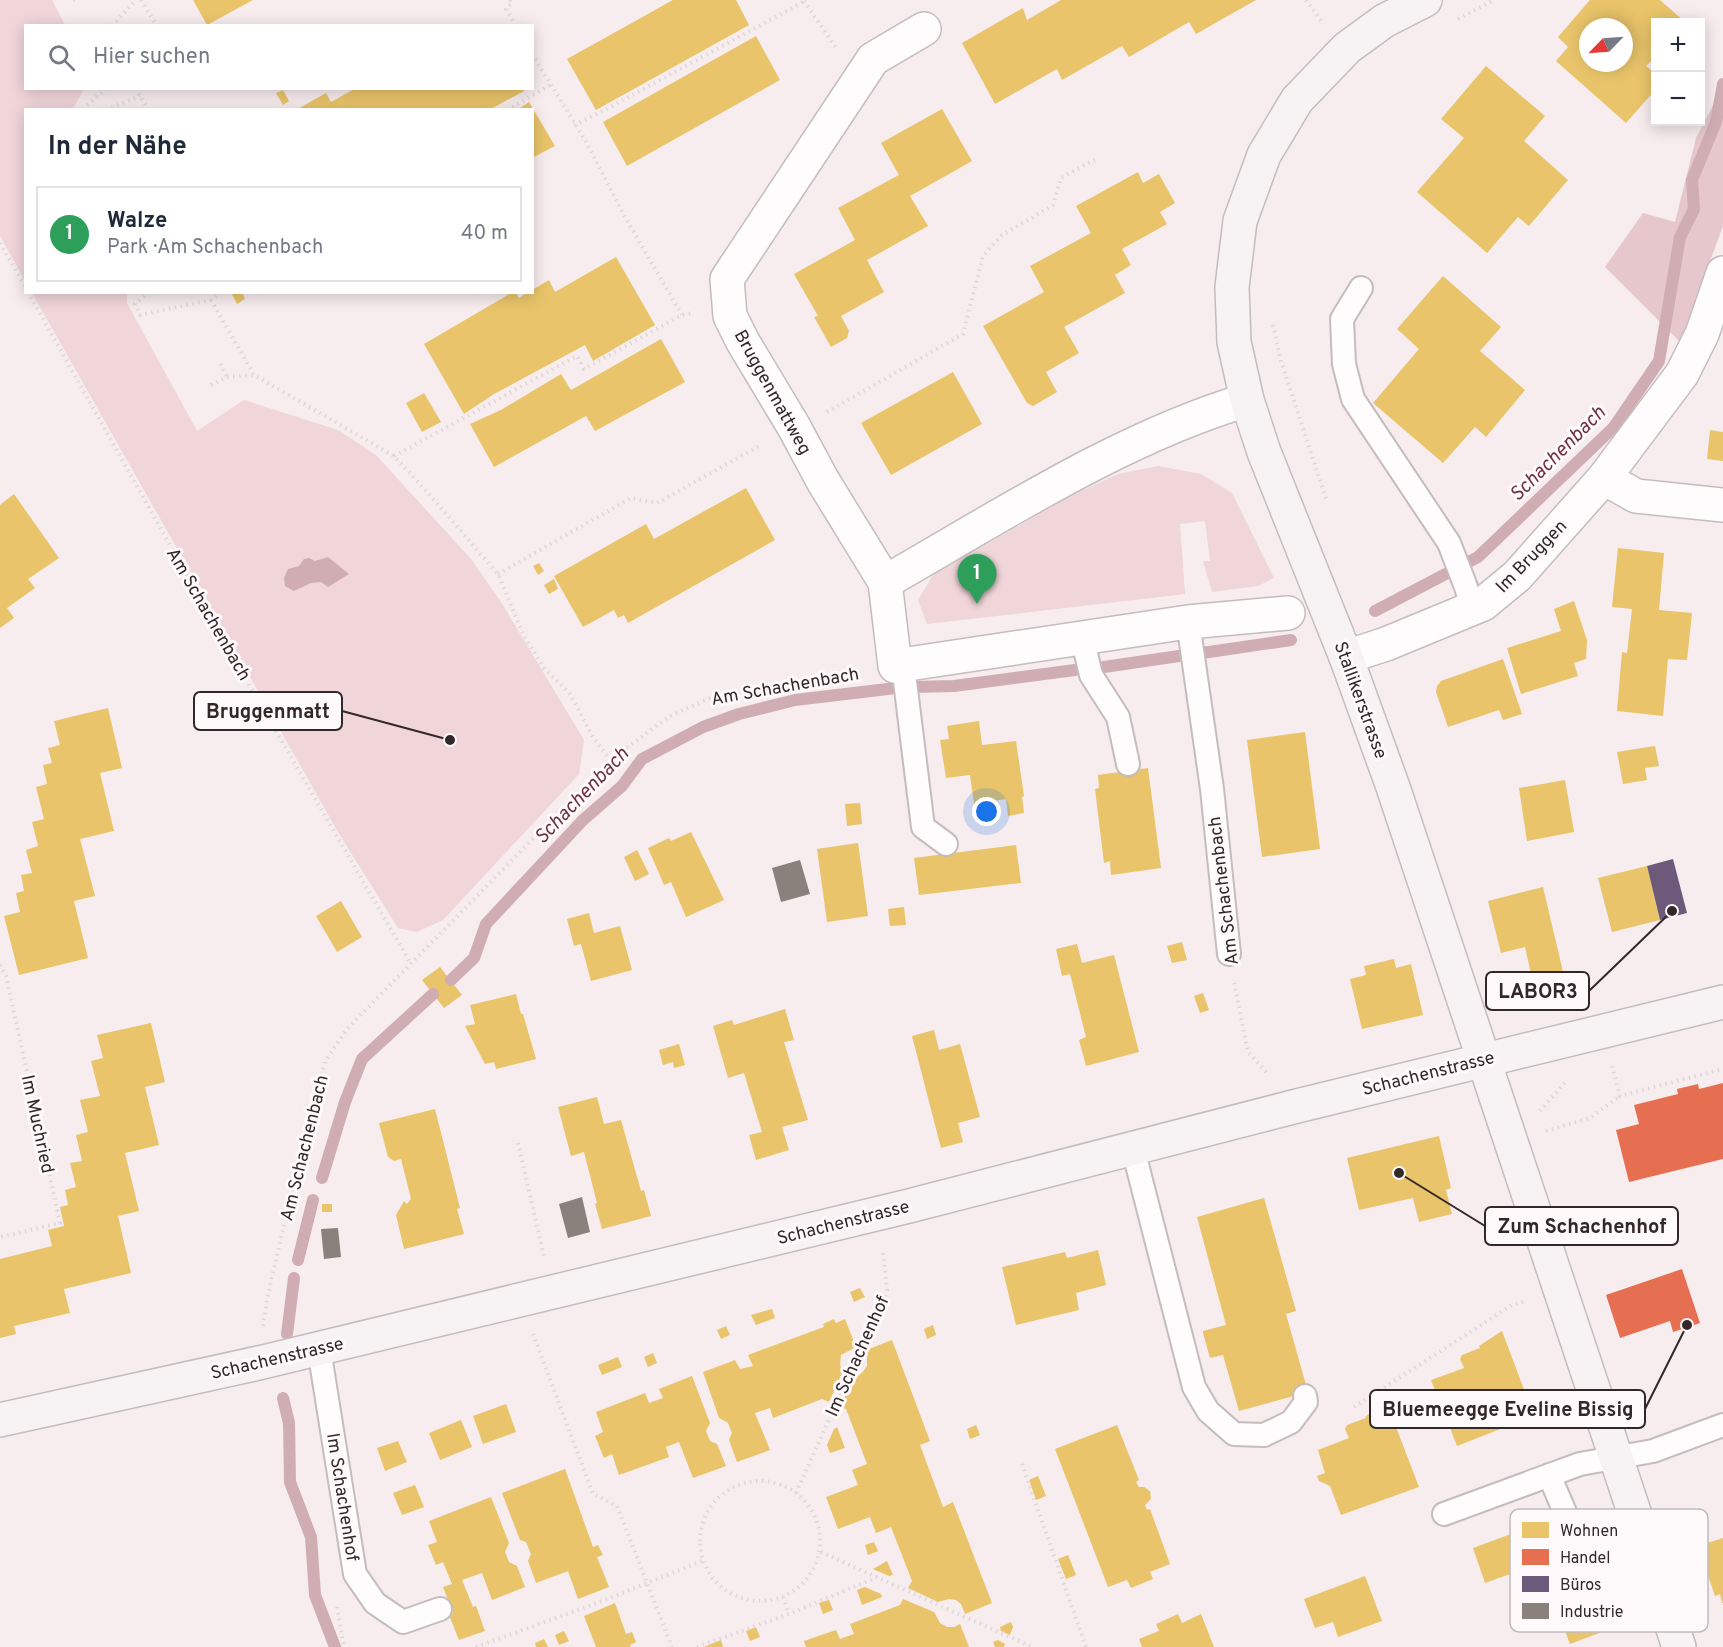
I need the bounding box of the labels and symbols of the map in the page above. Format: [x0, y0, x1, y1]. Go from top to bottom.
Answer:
north arrow [1579, 18, 1633, 72]
street label: Bruggenmattweg [728, 326, 816, 459]
water label: Schachenbach [1505, 401, 1612, 508]
street label: Im Bruggen [1491, 515, 1573, 599]
street label: Am Schachenbach [160, 544, 255, 685]
pin: 1 [958, 554, 996, 604]
street label: Stallikerstrasse [1328, 639, 1391, 762]
street label: Am Schachenbach [710, 663, 861, 712]
callout: Bruggenmatt [194, 692, 342, 730]
text: Bruggenmatt [206, 700, 330, 726]
water label: Schachenbach [529, 742, 636, 851]
your location [972, 797, 1001, 826]
street label: Am Schachenbach [1204, 815, 1245, 967]
callout: LABOR3 [1486, 972, 1589, 1010]
text: LABOR3 [1498, 980, 1578, 1006]
street label: Schachenstrasse [1360, 1047, 1497, 1102]
street label: Im Muchried [15, 1073, 58, 1176]
street label: Am Schachenbach [276, 1073, 335, 1224]
street label: Schachenstrasse [775, 1196, 912, 1251]
callout: Zum Schachenhof [1485, 1207, 1678, 1245]
text: Zum Schachenhof [1497, 1215, 1667, 1241]
street label: Im Schachenhof [821, 1293, 895, 1421]
street label: Schachenstrasse [209, 1333, 346, 1386]
callout: Bluemeegge Eveline Bissig [1370, 1390, 1645, 1428]
text: Bluemeegge Eveline Bissig [1382, 1398, 1634, 1424]
street label: Im Schachenhof [320, 1431, 363, 1563]
legend [1510, 1509, 1708, 1632]
text: Wohnen [1560, 1522, 1618, 1542]
text: Handel [1560, 1549, 1610, 1569]
text: Büros [1560, 1576, 1602, 1596]
text: Industrie [1560, 1603, 1623, 1623]

